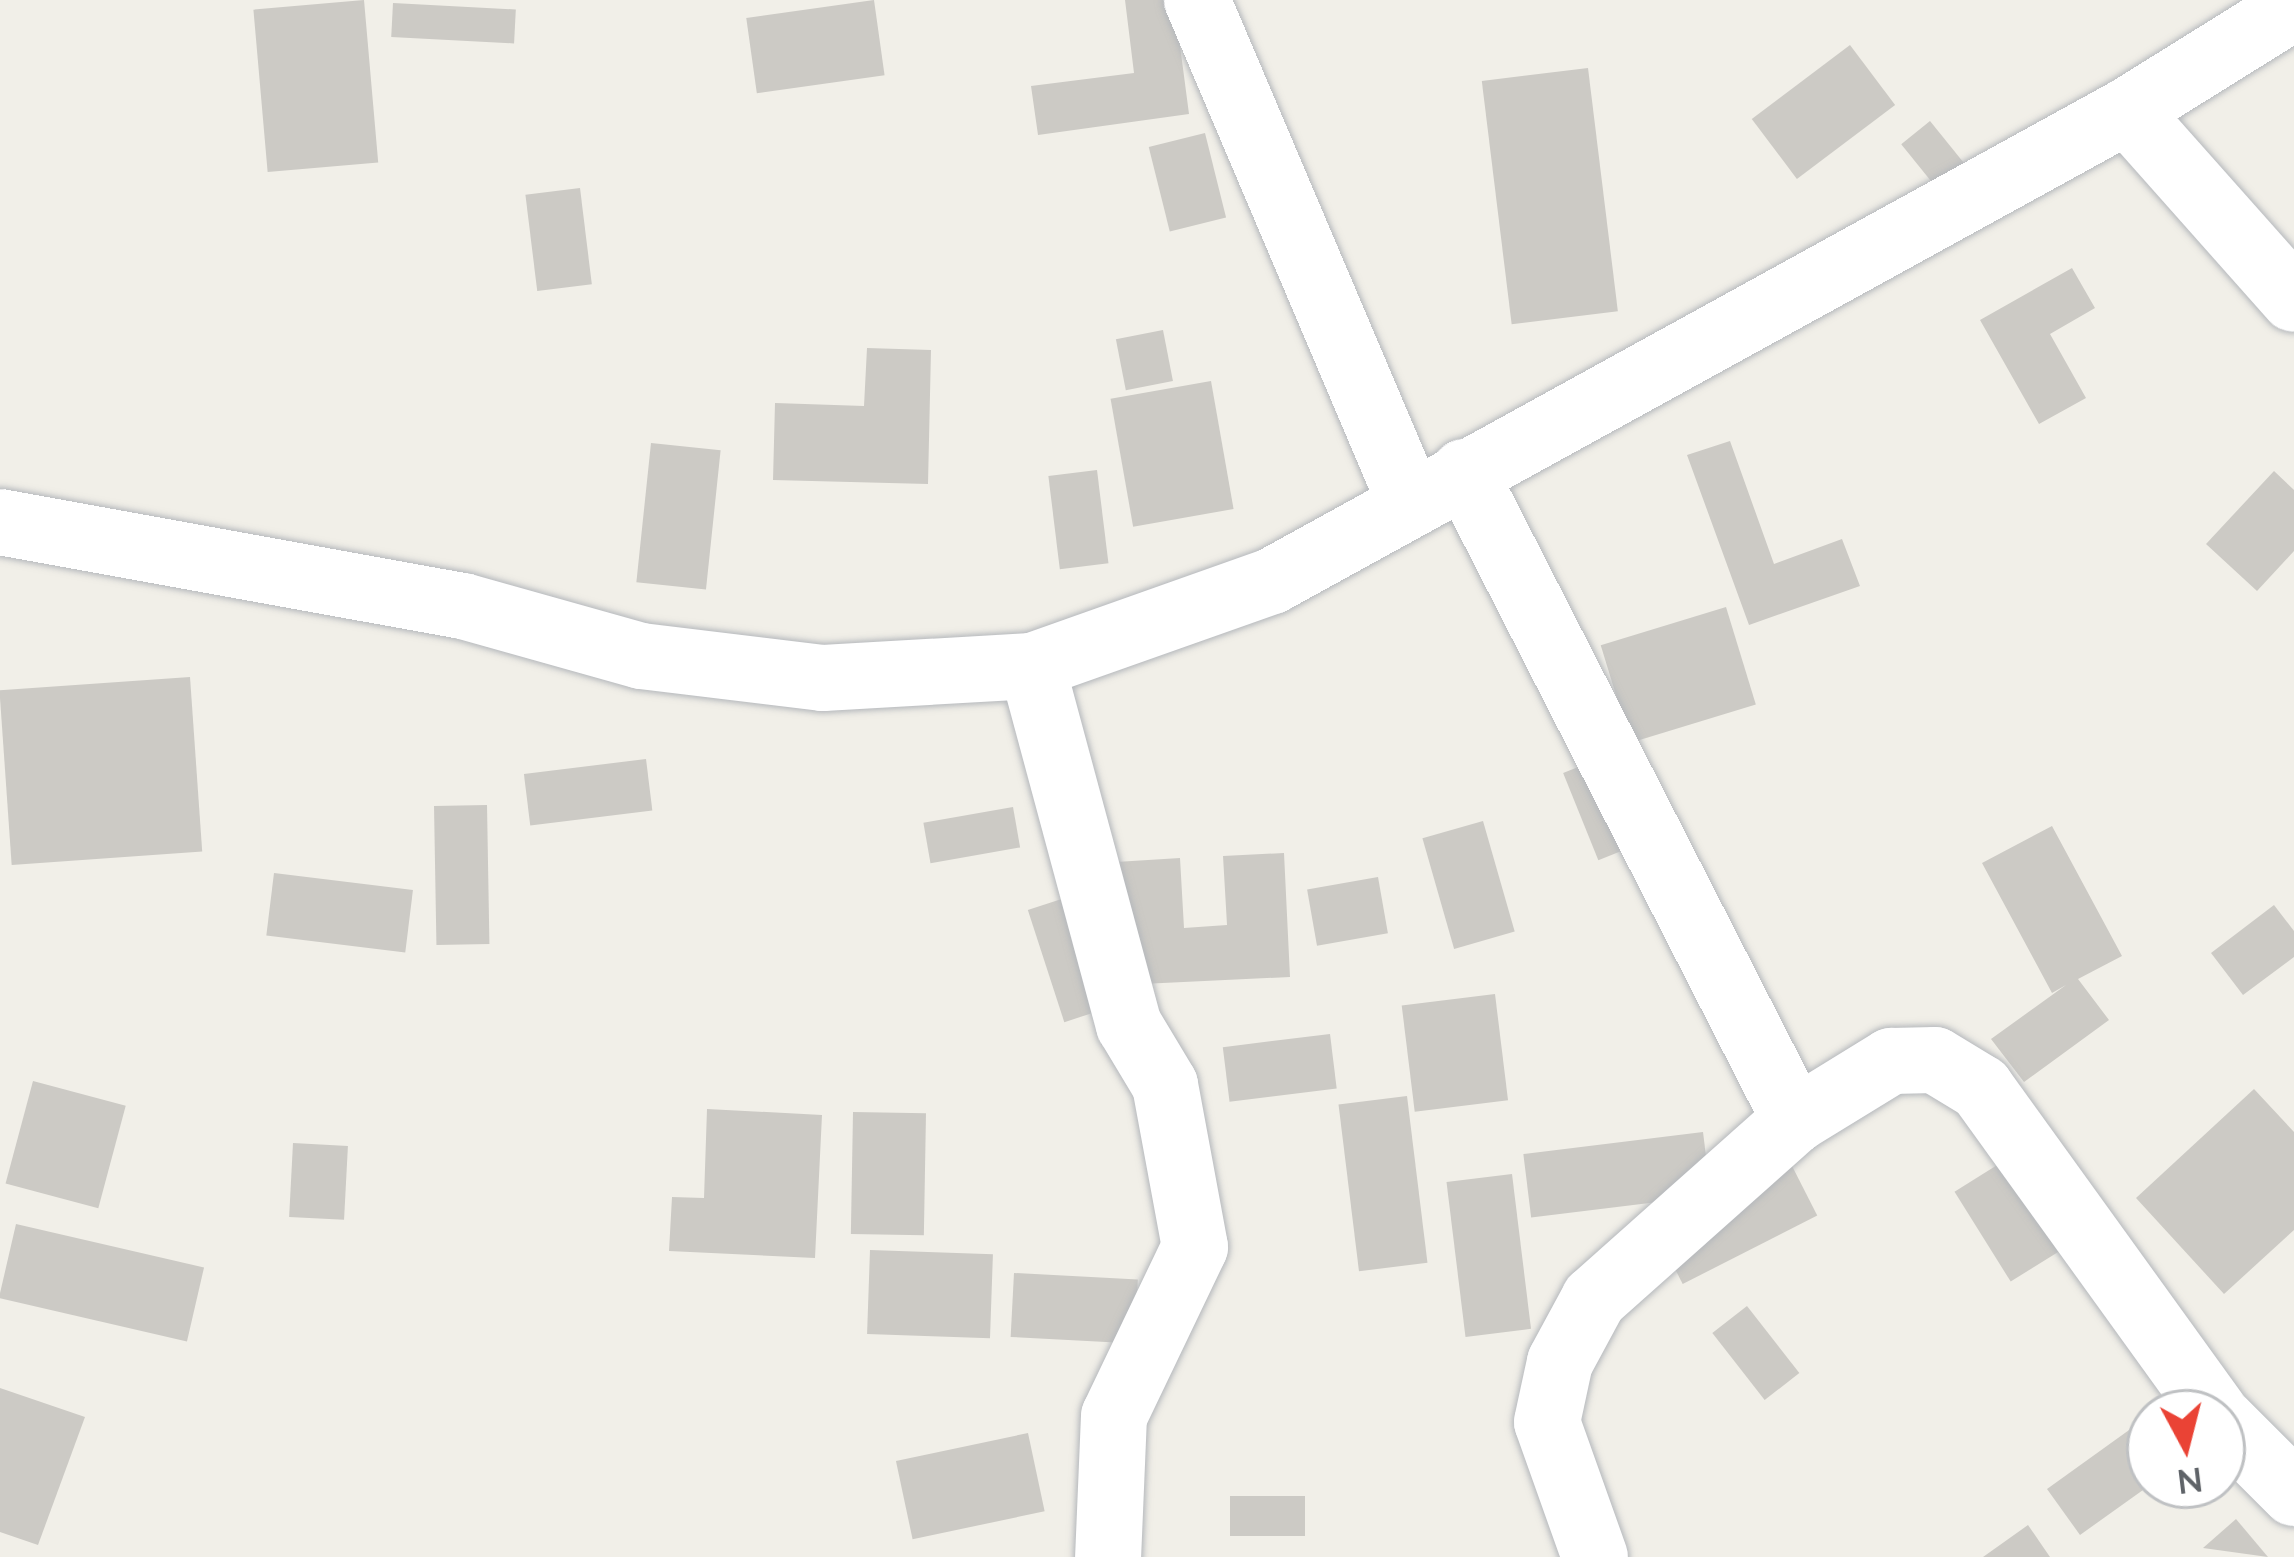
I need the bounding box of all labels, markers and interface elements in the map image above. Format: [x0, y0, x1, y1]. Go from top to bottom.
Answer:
north arrow [2126, 1389, 2246, 1509]
text: N [2175, 1460, 2205, 1503]

